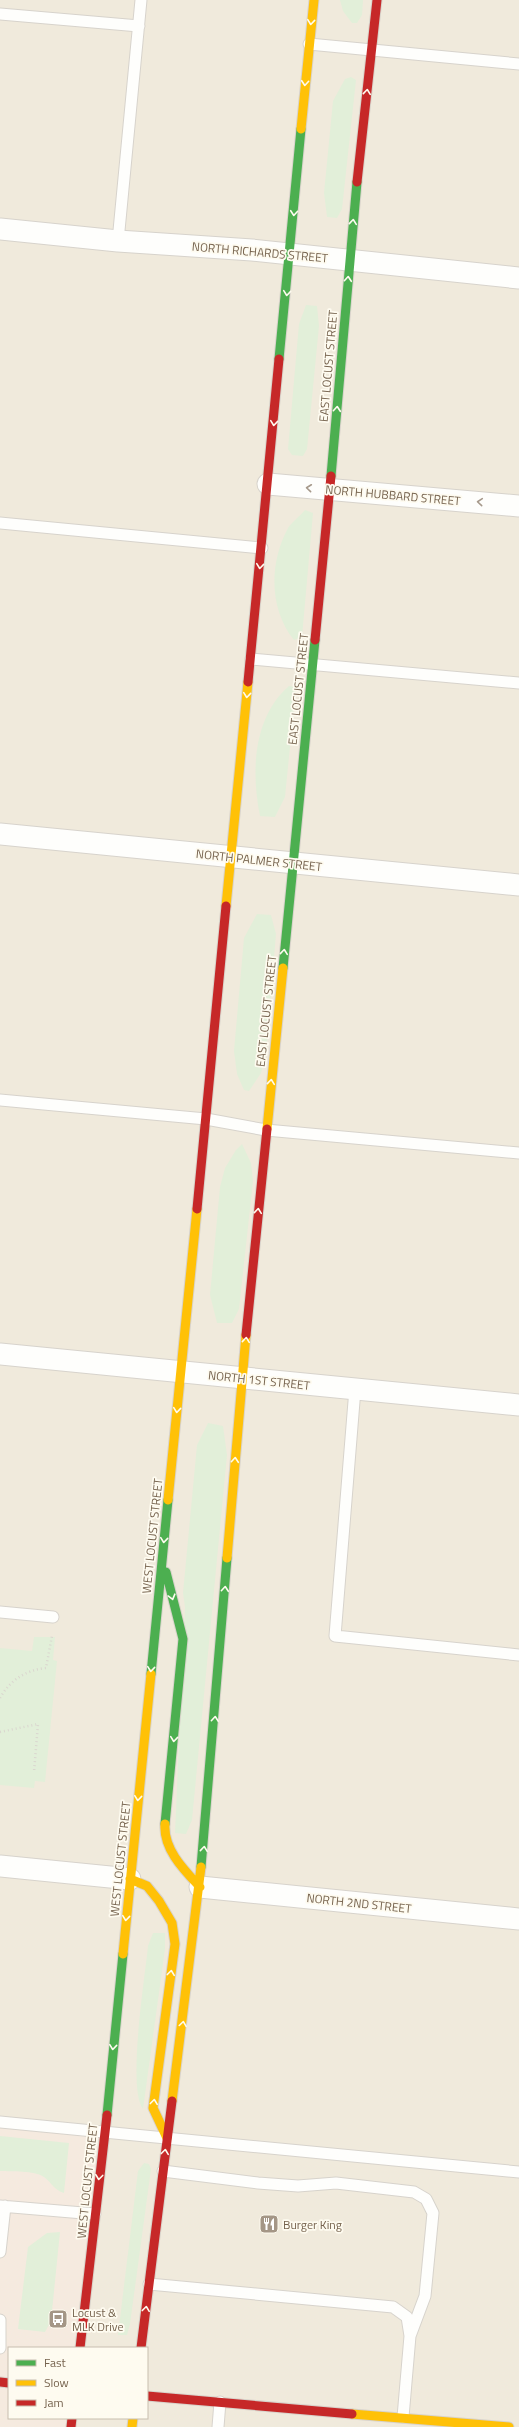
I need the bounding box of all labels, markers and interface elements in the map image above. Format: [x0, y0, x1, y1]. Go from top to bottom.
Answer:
one-way arrow [307, 19, 316, 25]
one-way arrow [301, 80, 310, 86]
one-way arrow [362, 89, 371, 95]
one-way arrow [290, 210, 299, 216]
one-way arrow [348, 219, 357, 225]
street label: NORTH RICHARDS STREET [191, 237, 330, 267]
one-way arrow [343, 276, 352, 282]
one-way arrow [282, 290, 291, 296]
street label: EAST LOCUST STREET [314, 309, 342, 423]
one-way arrow [332, 406, 341, 412]
one-way arrow [270, 420, 279, 426]
street label: NORTH HUBBARD STREET [325, 480, 462, 510]
one-way arrow [306, 484, 312, 493]
one-way arrow [477, 498, 483, 507]
one-way arrow [256, 563, 265, 569]
street label: EAST LOCUST STREET [283, 632, 313, 746]
one-way arrow [243, 692, 252, 698]
street label: NORTH PALMER STREET [195, 844, 324, 876]
one-way arrow [279, 949, 288, 955]
street label: EAST LOCUST STREET [251, 954, 281, 1068]
one-way arrow [266, 1079, 275, 1085]
one-way arrow [254, 1208, 263, 1214]
one-way arrow [241, 1337, 250, 1343]
street label: NORTH 1ST STREET [207, 1365, 312, 1395]
one-way arrow [173, 1407, 182, 1413]
one-way arrow [231, 1457, 240, 1463]
street label: WEST LOCUST STREET [137, 1477, 168, 1594]
one-way arrow [160, 1537, 169, 1543]
one-way arrow [220, 1586, 229, 1592]
one-way arrow [167, 1593, 176, 1600]
one-way arrow [147, 1666, 156, 1672]
one-way arrow [210, 1716, 219, 1722]
one-way arrow [169, 1736, 178, 1742]
one-way arrow [134, 1795, 143, 1801]
street label: WEST LOCUST STREET [105, 1800, 136, 1917]
one-way arrow [199, 1845, 208, 1852]
street label: NORTH 2ND STREET [306, 1888, 413, 1918]
one-way arrow [122, 1915, 131, 1921]
one-way arrow [166, 1970, 175, 1976]
one-way arrow [178, 2021, 187, 2027]
one-way arrow [109, 2044, 118, 2050]
one-way arrow [149, 2099, 158, 2105]
street label: WEST LOCUST STREET [72, 2122, 103, 2239]
one-way arrow [160, 2149, 169, 2155]
one-way arrow [95, 2174, 104, 2180]
restaurant icon: Burger King [258, 2213, 280, 2235]
place label: Burger King [283, 2215, 342, 2234]
place label: Locust & MLK Drive [72, 2303, 124, 2336]
one-way arrow [141, 2306, 150, 2312]
bus stop icon: Locust & MLK Drive [47, 2308, 69, 2330]
legend [8, 2347, 148, 2419]
text: Fast [44, 2353, 67, 2372]
text: Slow [44, 2373, 69, 2392]
text: Jam [44, 2393, 64, 2412]

